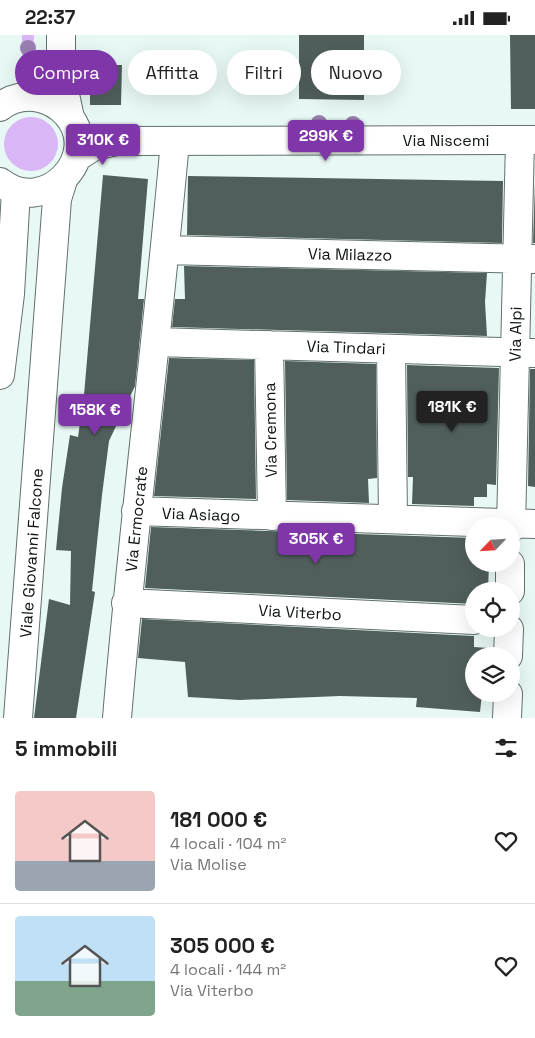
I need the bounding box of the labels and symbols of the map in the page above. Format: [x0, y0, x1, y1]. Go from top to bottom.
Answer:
pin: 299K € [285, 119, 367, 162]
pin: 310K € [62, 123, 144, 166]
street label: Via Niscemi [403, 130, 489, 151]
street label: Via Milazzo [308, 243, 392, 266]
street label: Via Alpi [505, 306, 526, 362]
street label: Via Tindari [306, 336, 386, 359]
street label: Via Cremona [259, 382, 282, 478]
pin: 181K € [411, 391, 493, 433]
pin: 158K € [54, 393, 136, 436]
street label: Via Ermocrate [120, 465, 153, 573]
street label: Viale Giovanni Falcone [15, 467, 48, 639]
street label: Via Asiago [161, 503, 241, 526]
north arrow [465, 517, 520, 573]
pin: 305K € [275, 523, 357, 565]
street label: Via Viterbo [258, 600, 342, 625]

